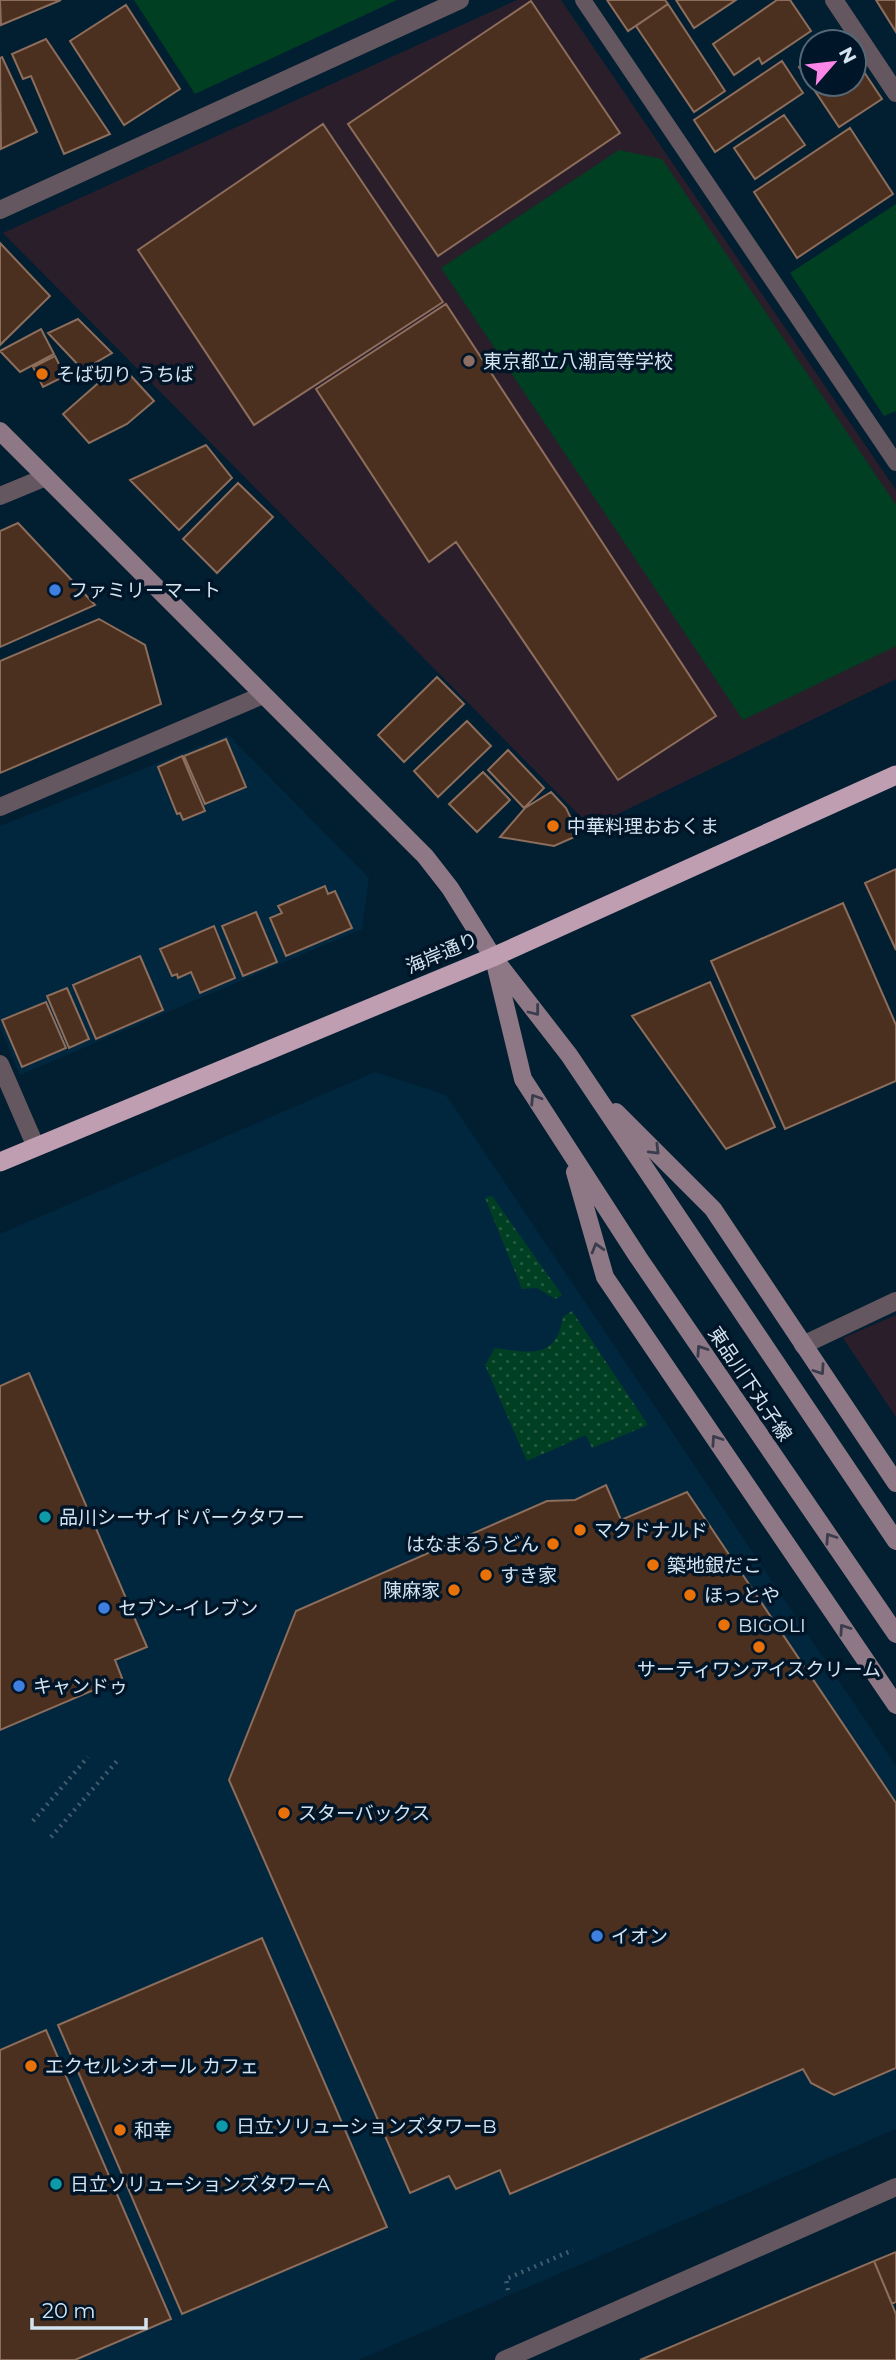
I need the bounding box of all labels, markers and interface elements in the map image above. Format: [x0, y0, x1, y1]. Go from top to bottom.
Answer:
north arrow [798, 28, 868, 98]
text: N [834, 43, 861, 67]
place label: 東京都立八潮高等学校 [483, 350, 673, 373]
marker: 東京都立八潮高等学校 [461, 353, 477, 369]
place label: そば切り うちば [56, 363, 194, 386]
marker: そば切り うちば [34, 366, 50, 382]
place label: ファミリーマート [69, 579, 221, 602]
marker: ファミリーマート [47, 582, 63, 598]
place label: 中華料理おおくま [567, 815, 719, 838]
marker: 中華料理おおくま [545, 818, 561, 834]
street label: 海岸通り [403, 928, 481, 978]
one-way arrow [526, 1003, 539, 1015]
one-way arrow [530, 1094, 543, 1107]
one-way arrow [646, 1142, 659, 1155]
one-way arrow [591, 1242, 606, 1254]
street label: 東品川下丸子線 [703, 1322, 797, 1446]
one-way arrow [697, 1345, 709, 1358]
one-way arrow [812, 1362, 824, 1375]
one-way arrow [712, 1435, 724, 1448]
place label: 品川シーサイドパークタワー [59, 1506, 305, 1529]
marker: 品川シーサイドパークタワー [37, 1509, 53, 1525]
place label: マクドナルド [594, 1519, 708, 1542]
marker: マクドナルド [572, 1522, 588, 1538]
one-way arrow [825, 1532, 838, 1545]
place label: はなまるうどん [406, 1533, 539, 1556]
marker: はなまるうどん [545, 1536, 561, 1552]
place label: 築地銀だこ [667, 1554, 762, 1577]
marker: 築地銀だこ [645, 1557, 661, 1573]
place label: すき家 [500, 1564, 557, 1587]
marker: すき家 [478, 1567, 494, 1583]
place label: 陳麻家 [383, 1579, 440, 1602]
marker: 陳麻家 [446, 1582, 462, 1598]
place label: ほっとや [704, 1584, 780, 1607]
marker: ほっとや [682, 1587, 698, 1603]
place label: セブン-イレブン [118, 1597, 258, 1620]
marker: セブン-イレブン [96, 1600, 112, 1616]
place label: BIGOLI [738, 1614, 806, 1637]
marker: BIGOLI [716, 1617, 732, 1633]
one-way arrow [839, 1623, 852, 1636]
marker: サーティワンアイスクリーム [751, 1639, 767, 1655]
place label: サーティワンアイスクリーム [637, 1658, 881, 1681]
place label: キャンドゥ [33, 1675, 128, 1698]
marker: キャンドゥ [11, 1678, 27, 1694]
place label: スターバックス [298, 1802, 430, 1825]
marker: スターバックス [276, 1805, 292, 1821]
place label: イオン [611, 1925, 668, 1948]
marker: イオン [589, 1928, 605, 1944]
place label: エクセルシオール カフェ [45, 2055, 259, 2078]
marker: エクセルシオール カフェ [23, 2058, 39, 2074]
place label: 日立ソリューションズタワーB [236, 2115, 497, 2138]
marker: 日立ソリューションズタワーB [214, 2118, 230, 2134]
place label: 和幸 [134, 2119, 172, 2142]
marker: 和幸 [112, 2122, 128, 2138]
place label: 日立ソリューションズタワーA [70, 2173, 330, 2196]
marker: 日立ソリューションズタワーA [48, 2176, 64, 2192]
scale bar [32, 2286, 145, 2330]
text: 20 m [42, 2298, 96, 2323]

